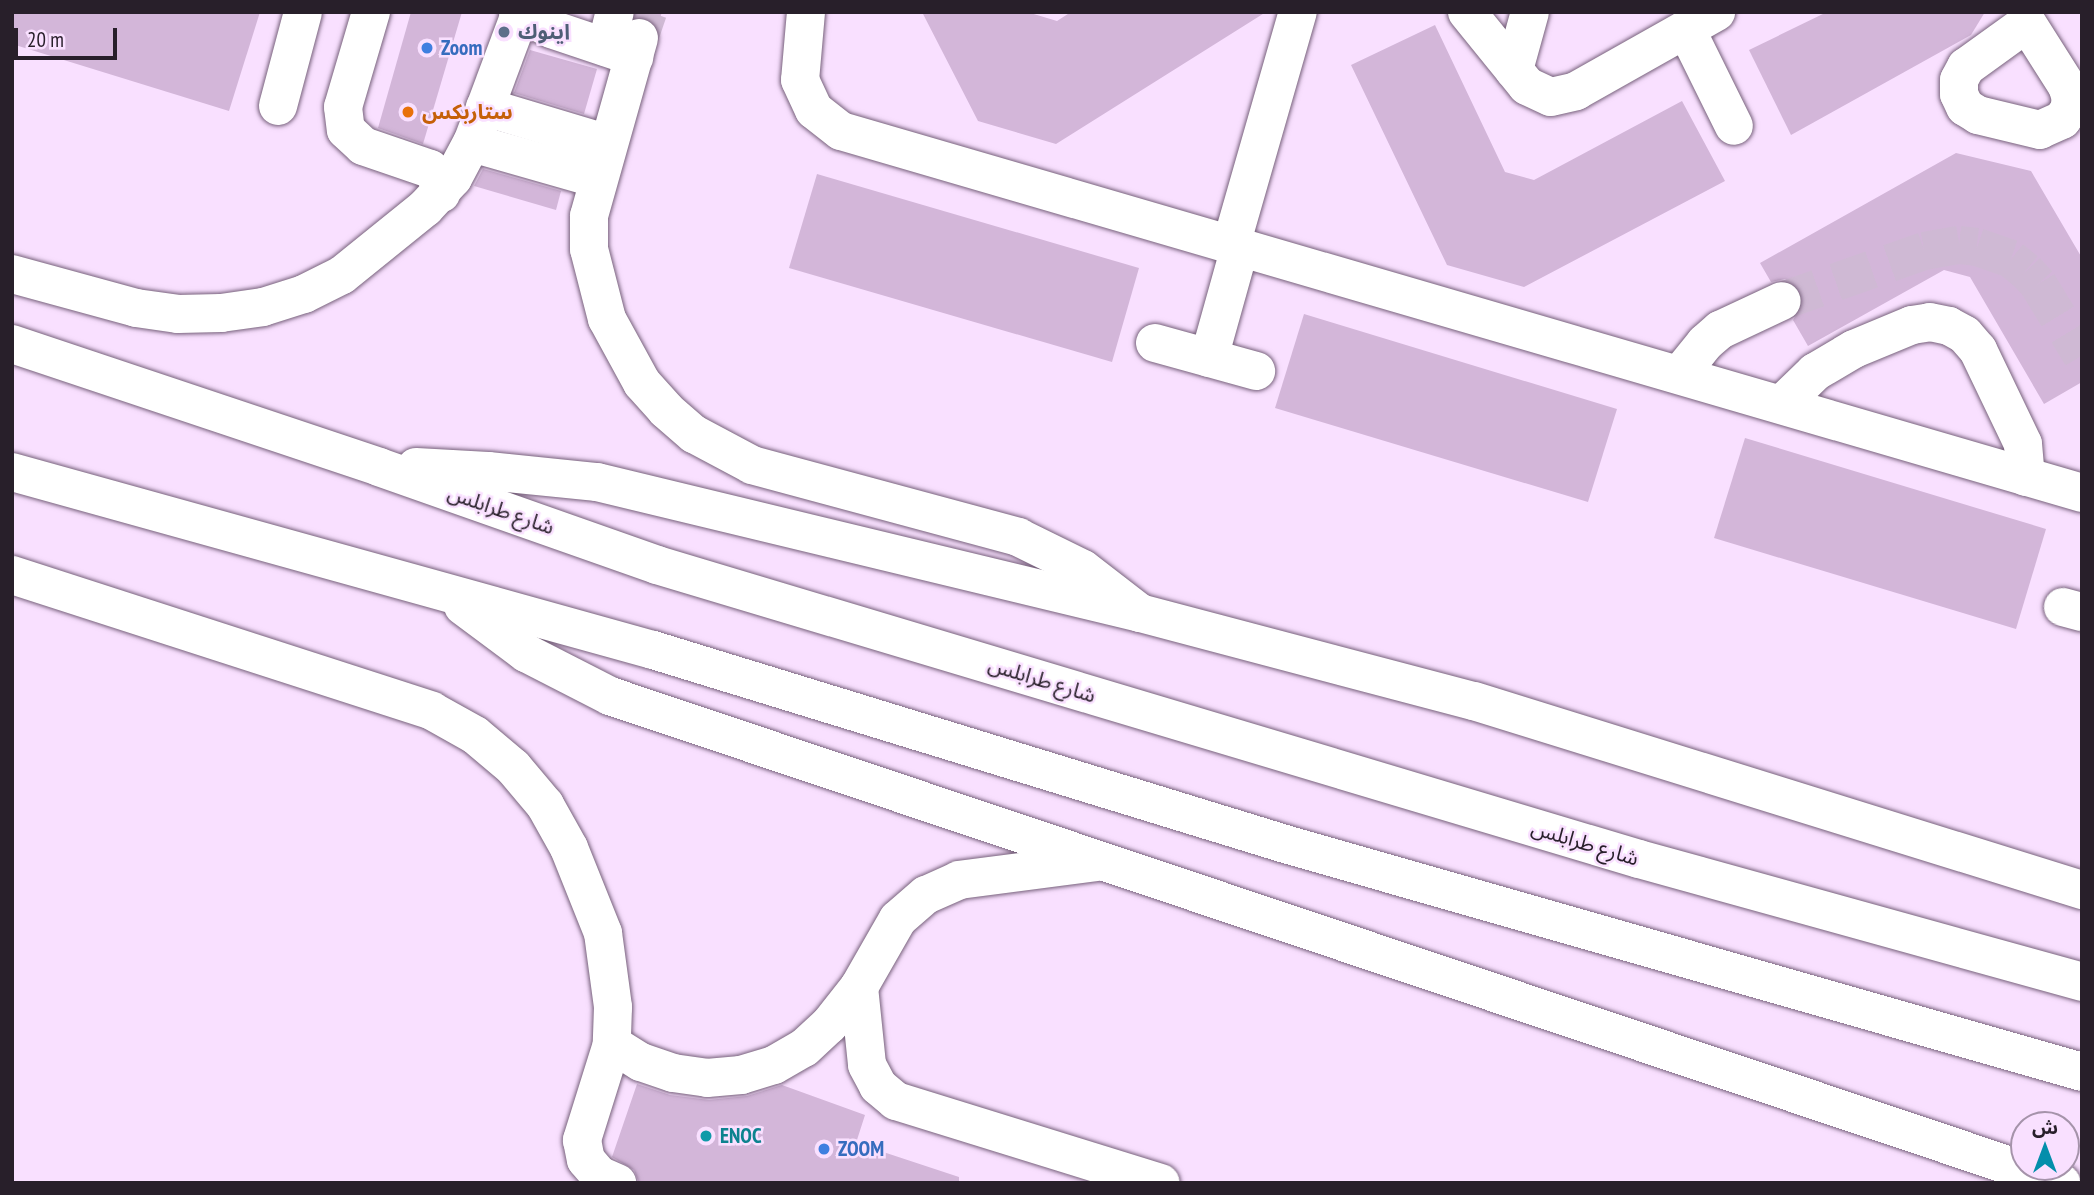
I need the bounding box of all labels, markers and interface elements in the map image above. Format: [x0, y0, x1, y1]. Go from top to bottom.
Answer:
scale bar [18, 14, 121, 58]
place label: اينوك [518, 19, 570, 45]
marker: اينوك [496, 24, 512, 40]
text: 20 m [27, 26, 64, 53]
place label: Zoom [441, 35, 482, 61]
marker: Zoom [419, 40, 435, 56]
place label: ستاربكس [422, 99, 513, 125]
marker: ستاربكس [400, 104, 416, 120]
street label: شارع طرابلس [444, 480, 558, 540]
street label: شارع طرابلس [985, 652, 1099, 708]
street label: شارع طرابلس [1528, 815, 1642, 871]
north arrow [2010, 1111, 2080, 1181]
text: ش [2032, 1115, 2058, 1139]
place label: ENOC [720, 1123, 762, 1149]
marker: ENOC [698, 1128, 714, 1144]
place label: ZOOM [838, 1136, 884, 1162]
marker: ZOOM [816, 1141, 832, 1157]

